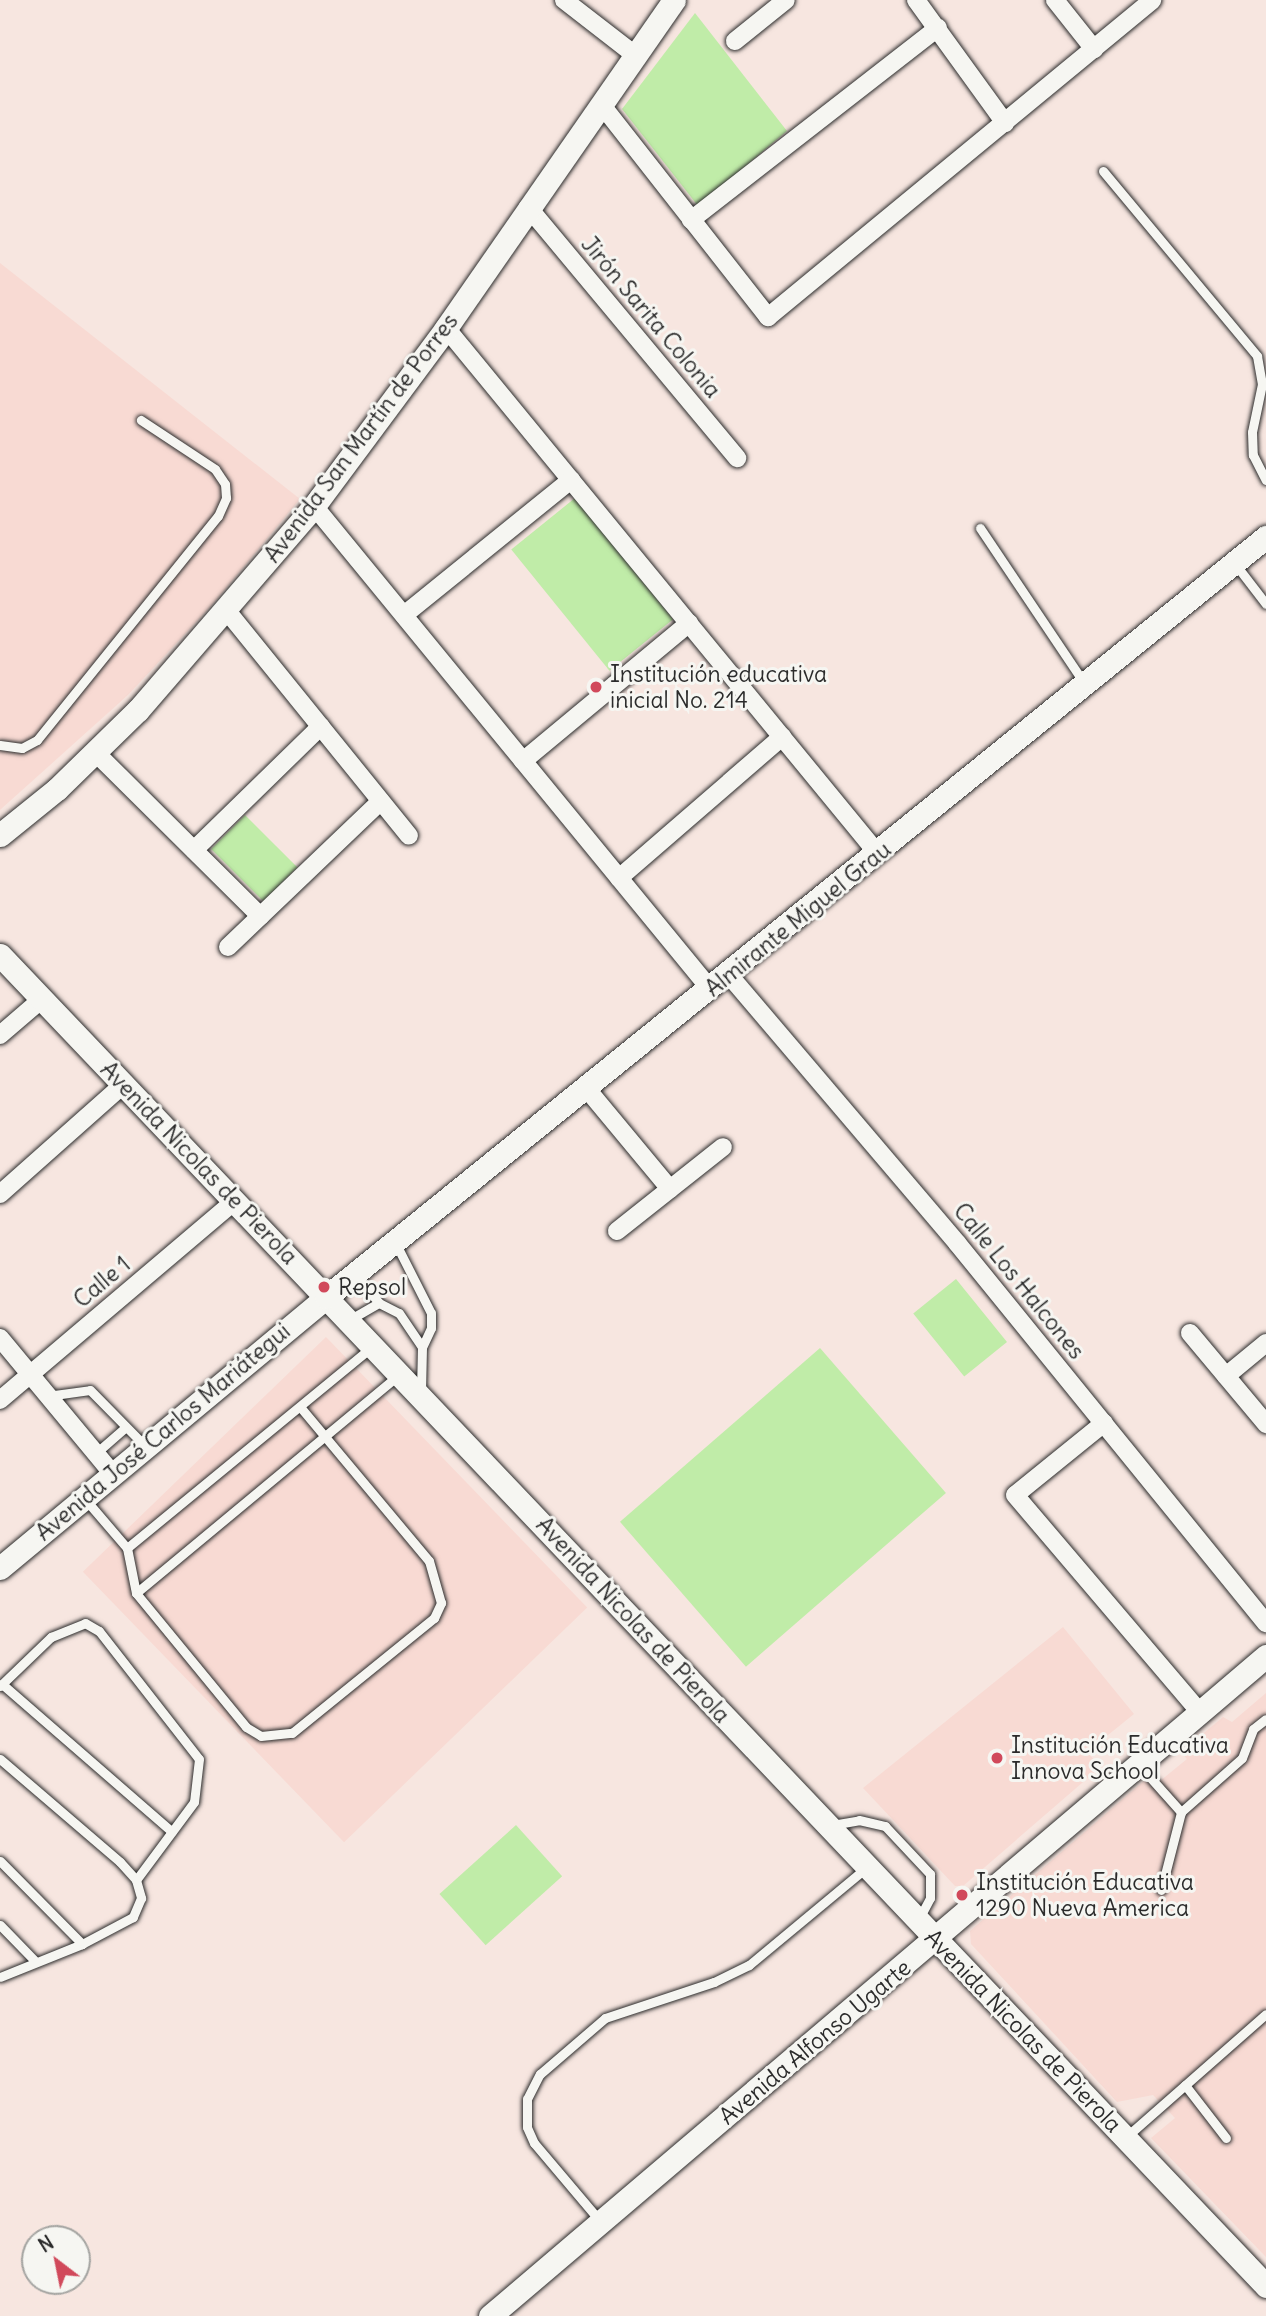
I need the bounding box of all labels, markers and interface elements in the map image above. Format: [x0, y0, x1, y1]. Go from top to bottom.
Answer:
street label: Jirón Sarita Colonia [575, 231, 727, 403]
street label: Avenida San Martín de Porres [258, 308, 464, 568]
place label: Institución educativa inicial No. 214 [610, 660, 827, 714]
marker: Institución educativa inicial No. 214 [588, 679, 604, 695]
street label: Almirante Miguel Grau [700, 836, 896, 1002]
street label: Avenida Nicolas de Pierola [95, 1056, 303, 1270]
street label: Calle Los Halcones [948, 1197, 1090, 1365]
street label: Calle 1 [68, 1250, 136, 1314]
place label: Repsol [338, 1273, 406, 1301]
marker: Repsol [316, 1279, 332, 1295]
street label: Avenida José Carlos Mariátegui [30, 1317, 296, 1547]
street label: Avenida Nicolas de Pierola [530, 1511, 736, 1729]
place label: Institución Educativa Innova School [1011, 1731, 1229, 1785]
marker: Institución Educativa Innova School [989, 1750, 1005, 1766]
place label: Institución Educativa 1290 Nueva America [976, 1868, 1194, 1922]
marker: Institución Educativa 1290 Nueva America [954, 1887, 970, 1903]
street label: Avenida Nicolas de Pierola [919, 1924, 1127, 2138]
street label: Avenida Alfonso Ugarte [714, 1954, 916, 2130]
north arrow [21, 2225, 91, 2295]
text: N [34, 2230, 58, 2258]

